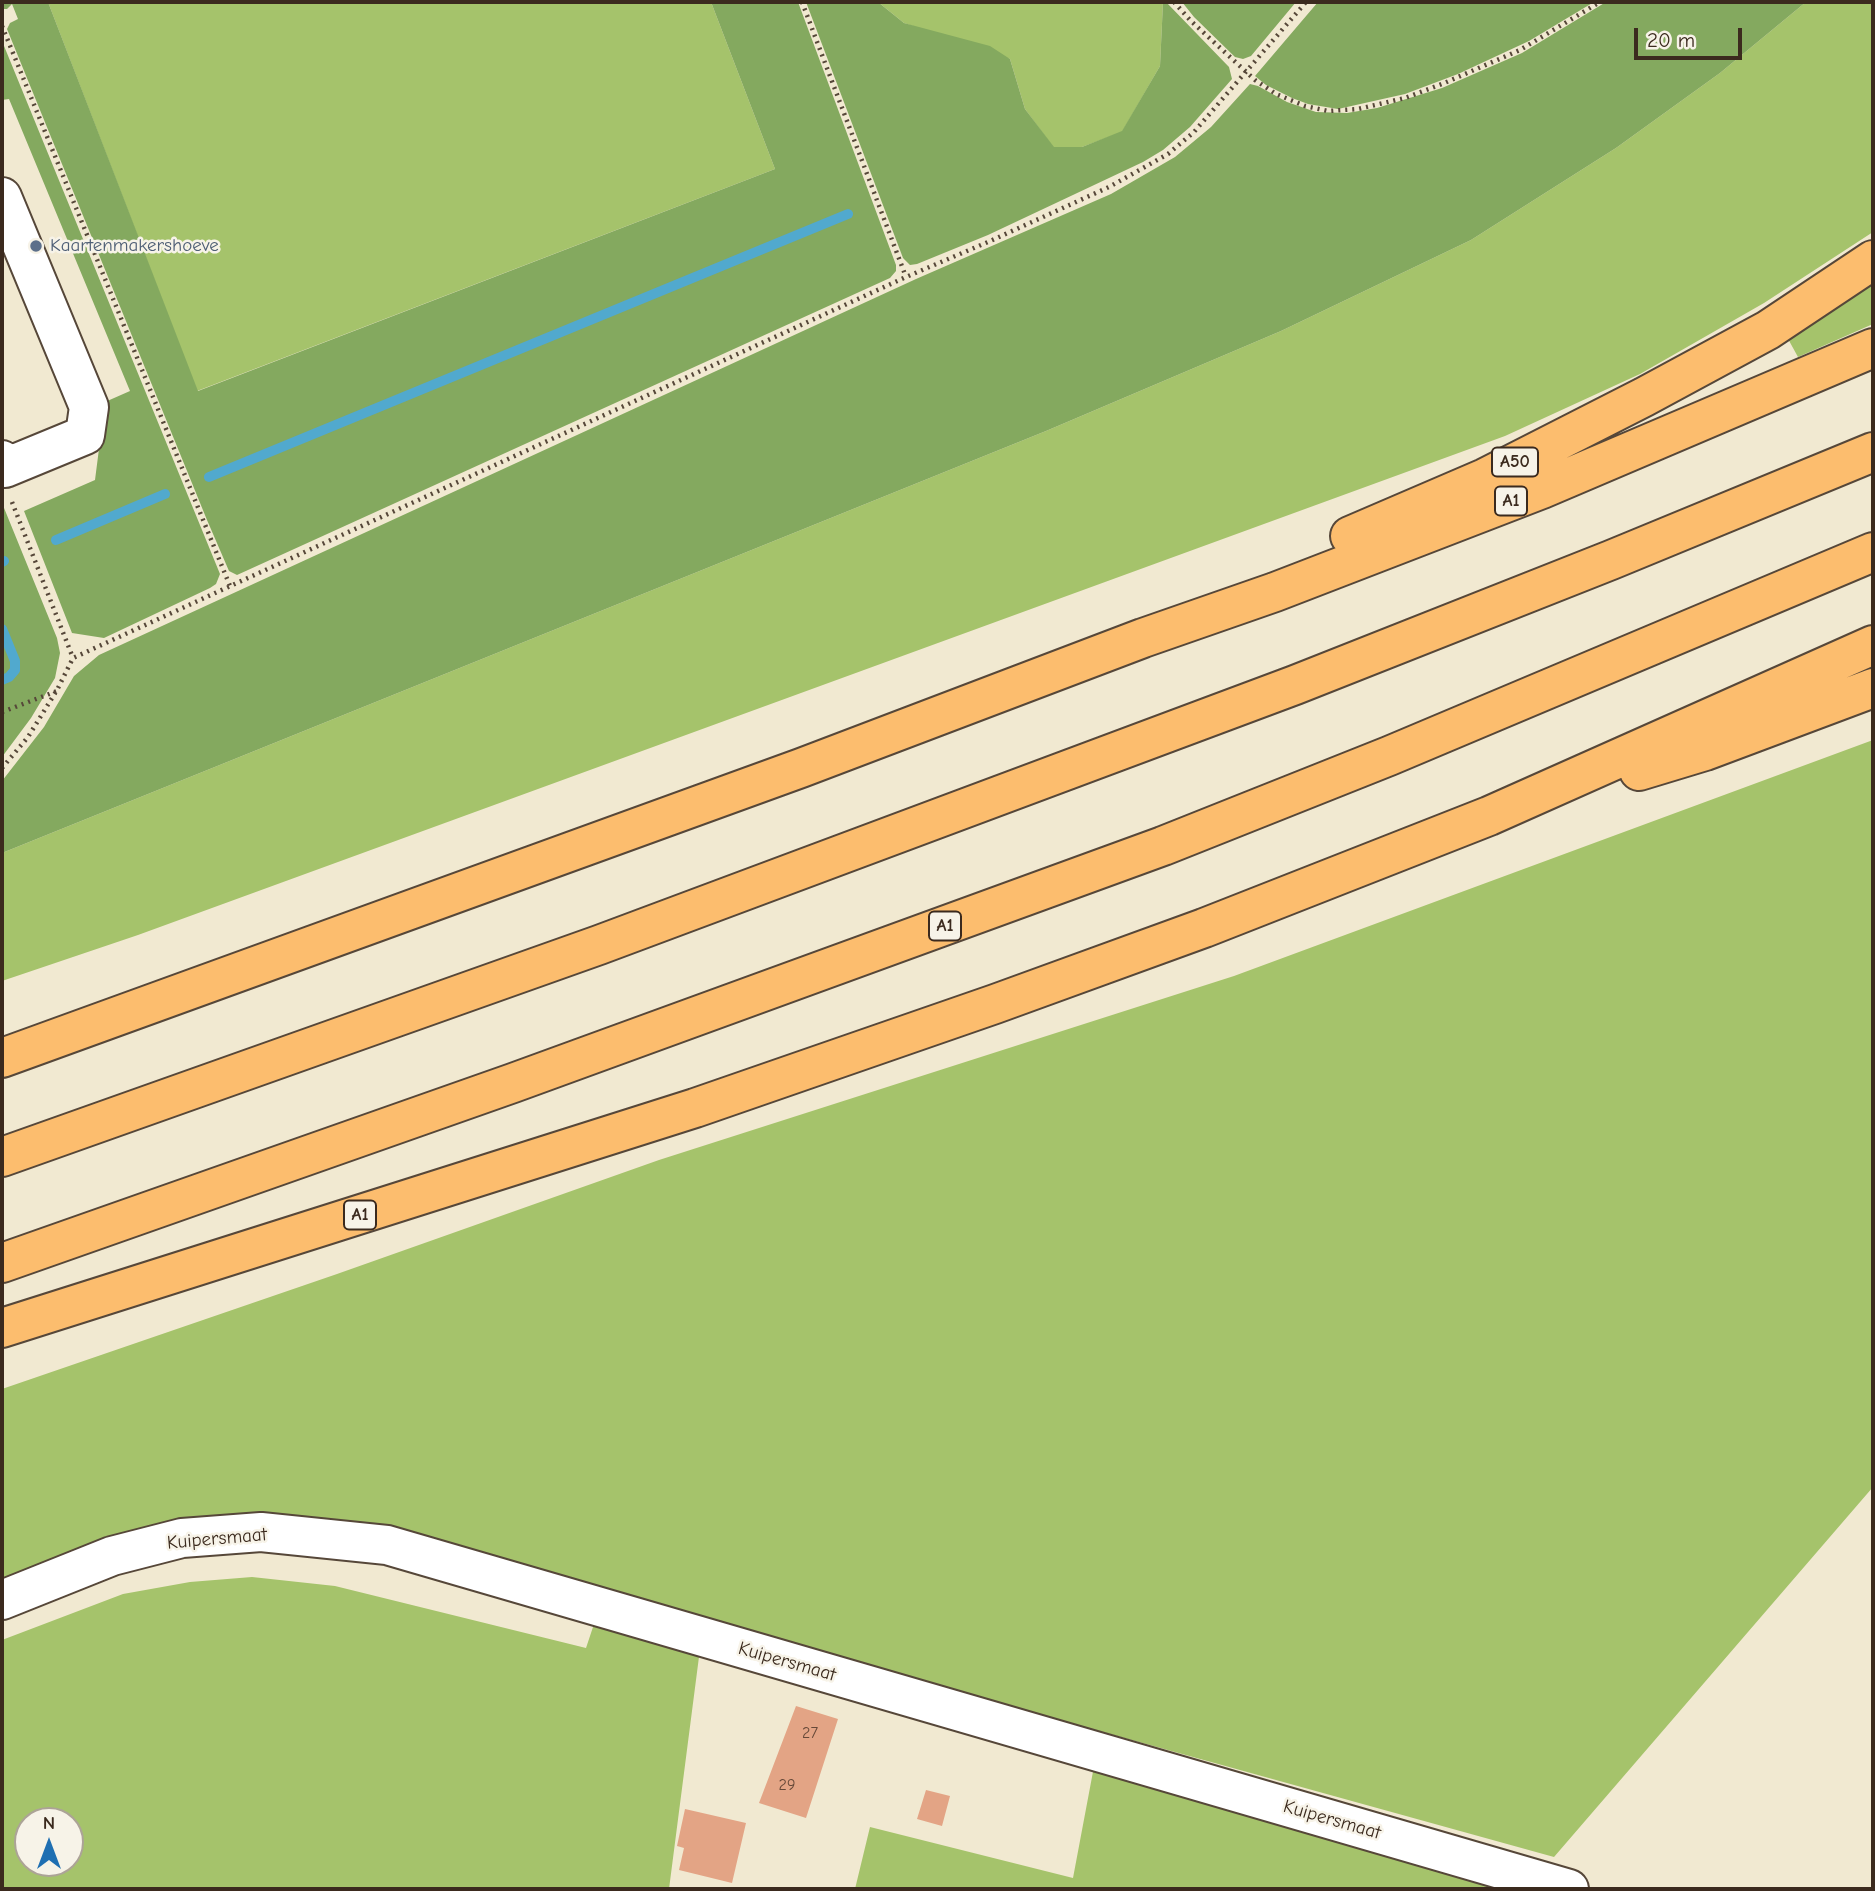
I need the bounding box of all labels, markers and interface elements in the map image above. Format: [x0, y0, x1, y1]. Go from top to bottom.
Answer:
scale bar [1637, 14, 1745, 58]
text: 20 m [1647, 28, 1695, 52]
place label: Kaartenmakershoeve [50, 235, 219, 257]
marker: Kaartenmakershoeve [28, 238, 44, 254]
road number: A50 [1492, 448, 1538, 476]
road number: A1 [1495, 486, 1527, 516]
road number: A1 [929, 911, 961, 940]
road number: A1 [344, 1200, 376, 1230]
street label: Kuipersmaat [166, 1523, 268, 1555]
street label: Kuipersmaat [736, 1637, 838, 1687]
house number: 27 [802, 1723, 818, 1743]
house number: 29 [779, 1775, 795, 1795]
street label: Kuipersmaat [1281, 1795, 1383, 1845]
north arrow [14, 1807, 84, 1877]
text: N [43, 1812, 55, 1834]

